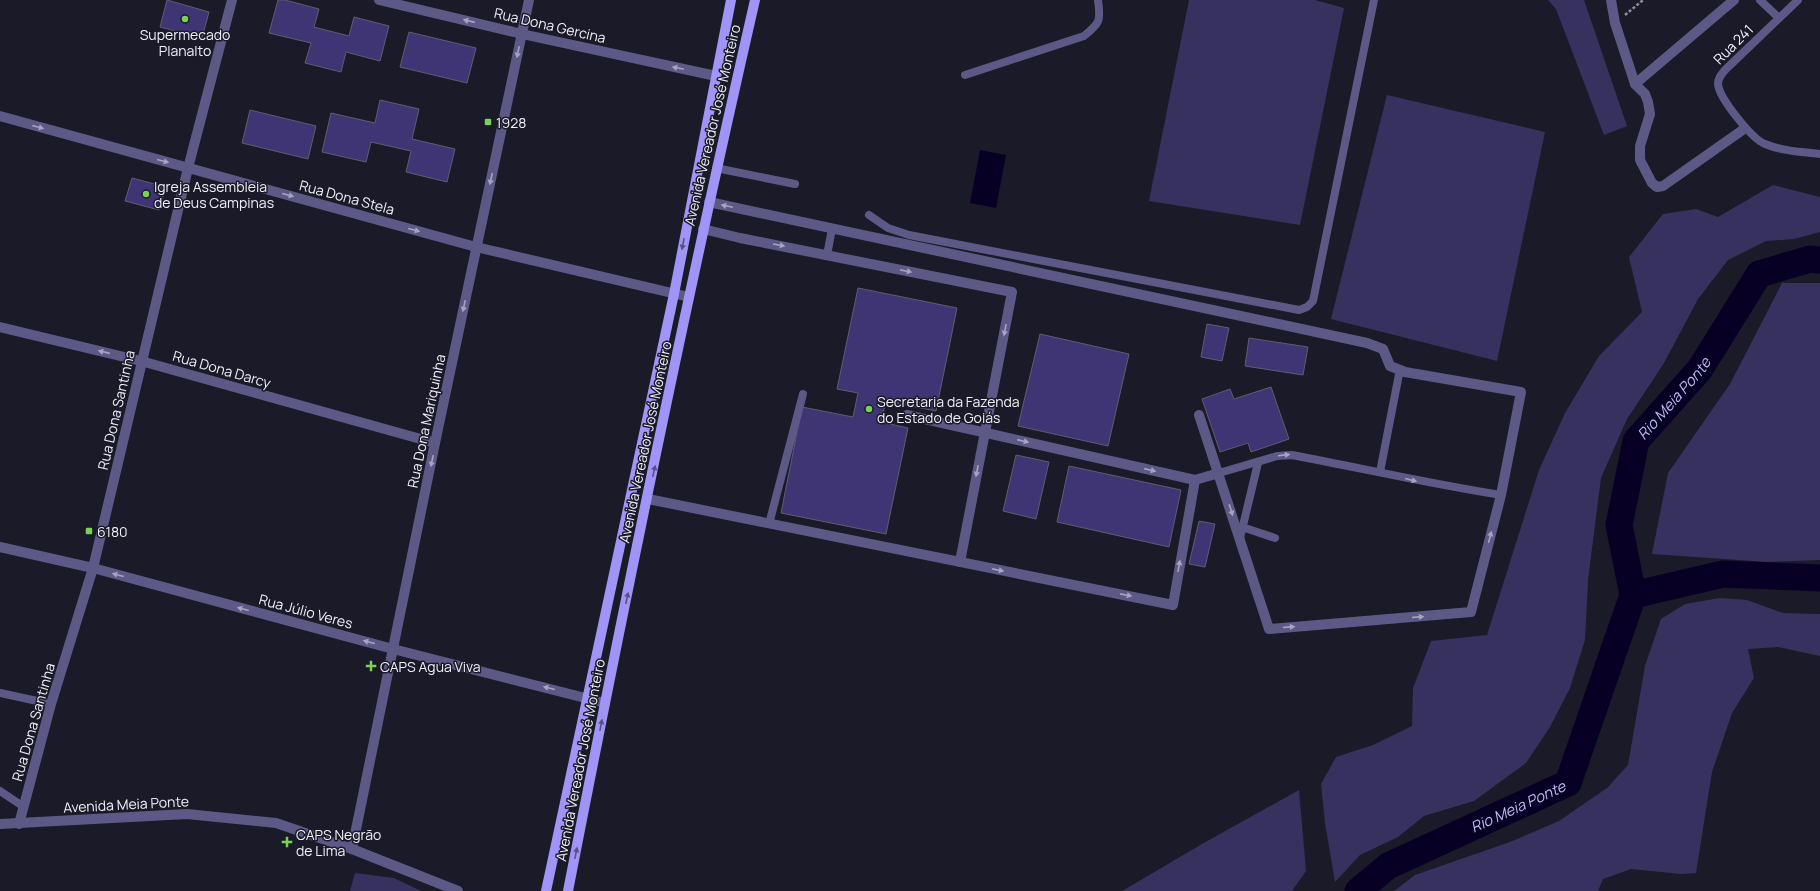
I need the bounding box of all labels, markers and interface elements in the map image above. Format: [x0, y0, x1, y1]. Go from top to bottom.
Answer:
street label: Rua Dona Gercina [492, 3, 608, 47]
marker: Supermecado Planalto [180, 14, 190, 24]
one-way arrow [463, 18, 475, 24]
street label: Rua 241 [1709, 20, 1757, 68]
street label: Avenida Vereador José Monteiro [680, 23, 744, 227]
place label: Supermecado Planalto [140, 25, 230, 60]
one-way arrow [514, 46, 520, 58]
one-way arrow [672, 64, 684, 70]
place label: 1928 [496, 113, 526, 132]
marker: 1928 [483, 117, 493, 127]
one-way arrow [31, 124, 44, 130]
one-way arrow [157, 158, 169, 164]
one-way arrow [487, 173, 493, 185]
street label: Rua Dona Stela [297, 175, 397, 219]
place label: Igreja Assembleia de Deus Campinas [154, 177, 274, 212]
marker: Igreja Assembleia de Deus Campinas [141, 189, 151, 199]
one-way arrow [282, 193, 295, 199]
one-way arrow [721, 203, 733, 209]
one-way arrow [408, 227, 420, 233]
one-way arrow [680, 238, 686, 250]
one-way arrow [773, 243, 785, 249]
one-way arrow [900, 268, 912, 274]
one-way arrow [460, 300, 466, 312]
one-way arrow [1001, 324, 1007, 337]
street label: Avenida Vereador José Monteiro [614, 339, 676, 545]
street label: Rua Dona Darcy [171, 346, 274, 392]
street label: Rua Dona Santinha [93, 348, 139, 472]
one-way arrow [97, 348, 110, 354]
street label: Rua Dona Mariquinha [403, 352, 449, 490]
water label: Rio Meia Ponte [1632, 352, 1716, 444]
place label: Secretaria da Fazenda do Estado de Goiás [877, 392, 1020, 427]
marker: Secretaria da Fazenda do Estado de Goiás [864, 404, 874, 414]
one-way arrow [1017, 439, 1029, 445]
one-way arrow [1278, 452, 1290, 459]
one-way arrow [428, 455, 434, 467]
one-way arrow [651, 464, 657, 477]
one-way arrow [974, 465, 980, 477]
one-way arrow [1143, 467, 1156, 473]
one-way arrow [1405, 477, 1417, 483]
one-way arrow [1228, 505, 1234, 517]
place label: 6180 [97, 522, 128, 541]
marker: 6180 [84, 526, 94, 536]
one-way arrow [1487, 531, 1493, 543]
one-way arrow [1177, 560, 1183, 573]
one-way arrow [992, 567, 1004, 573]
one-way arrow [111, 572, 123, 578]
street label: Rua Júlio Veres [257, 589, 355, 633]
one-way arrow [624, 592, 630, 604]
one-way arrow [1119, 593, 1132, 599]
one-way arrow [237, 605, 249, 611]
one-way arrow [1412, 613, 1424, 620]
one-way arrow [1283, 624, 1295, 631]
one-way arrow [363, 639, 375, 645]
place label: CAPS Agua Viva [380, 657, 480, 676]
street label: Avenida Vereador José Monteiro [551, 657, 609, 863]
marker: CAPS Agua Viva [365, 660, 377, 672]
street label: Rua Dona Santinha [7, 661, 59, 783]
one-way arrow [543, 685, 555, 691]
one-way arrow [598, 719, 604, 731]
water label: Rio Meia Ponte [1467, 775, 1570, 837]
street label: Avenida Meia Ponte [63, 791, 189, 817]
place label: CAPS Negrão de Lima [296, 825, 381, 860]
marker: CAPS Negrão de Lima [281, 836, 293, 848]
one-way arrow [573, 847, 579, 859]

